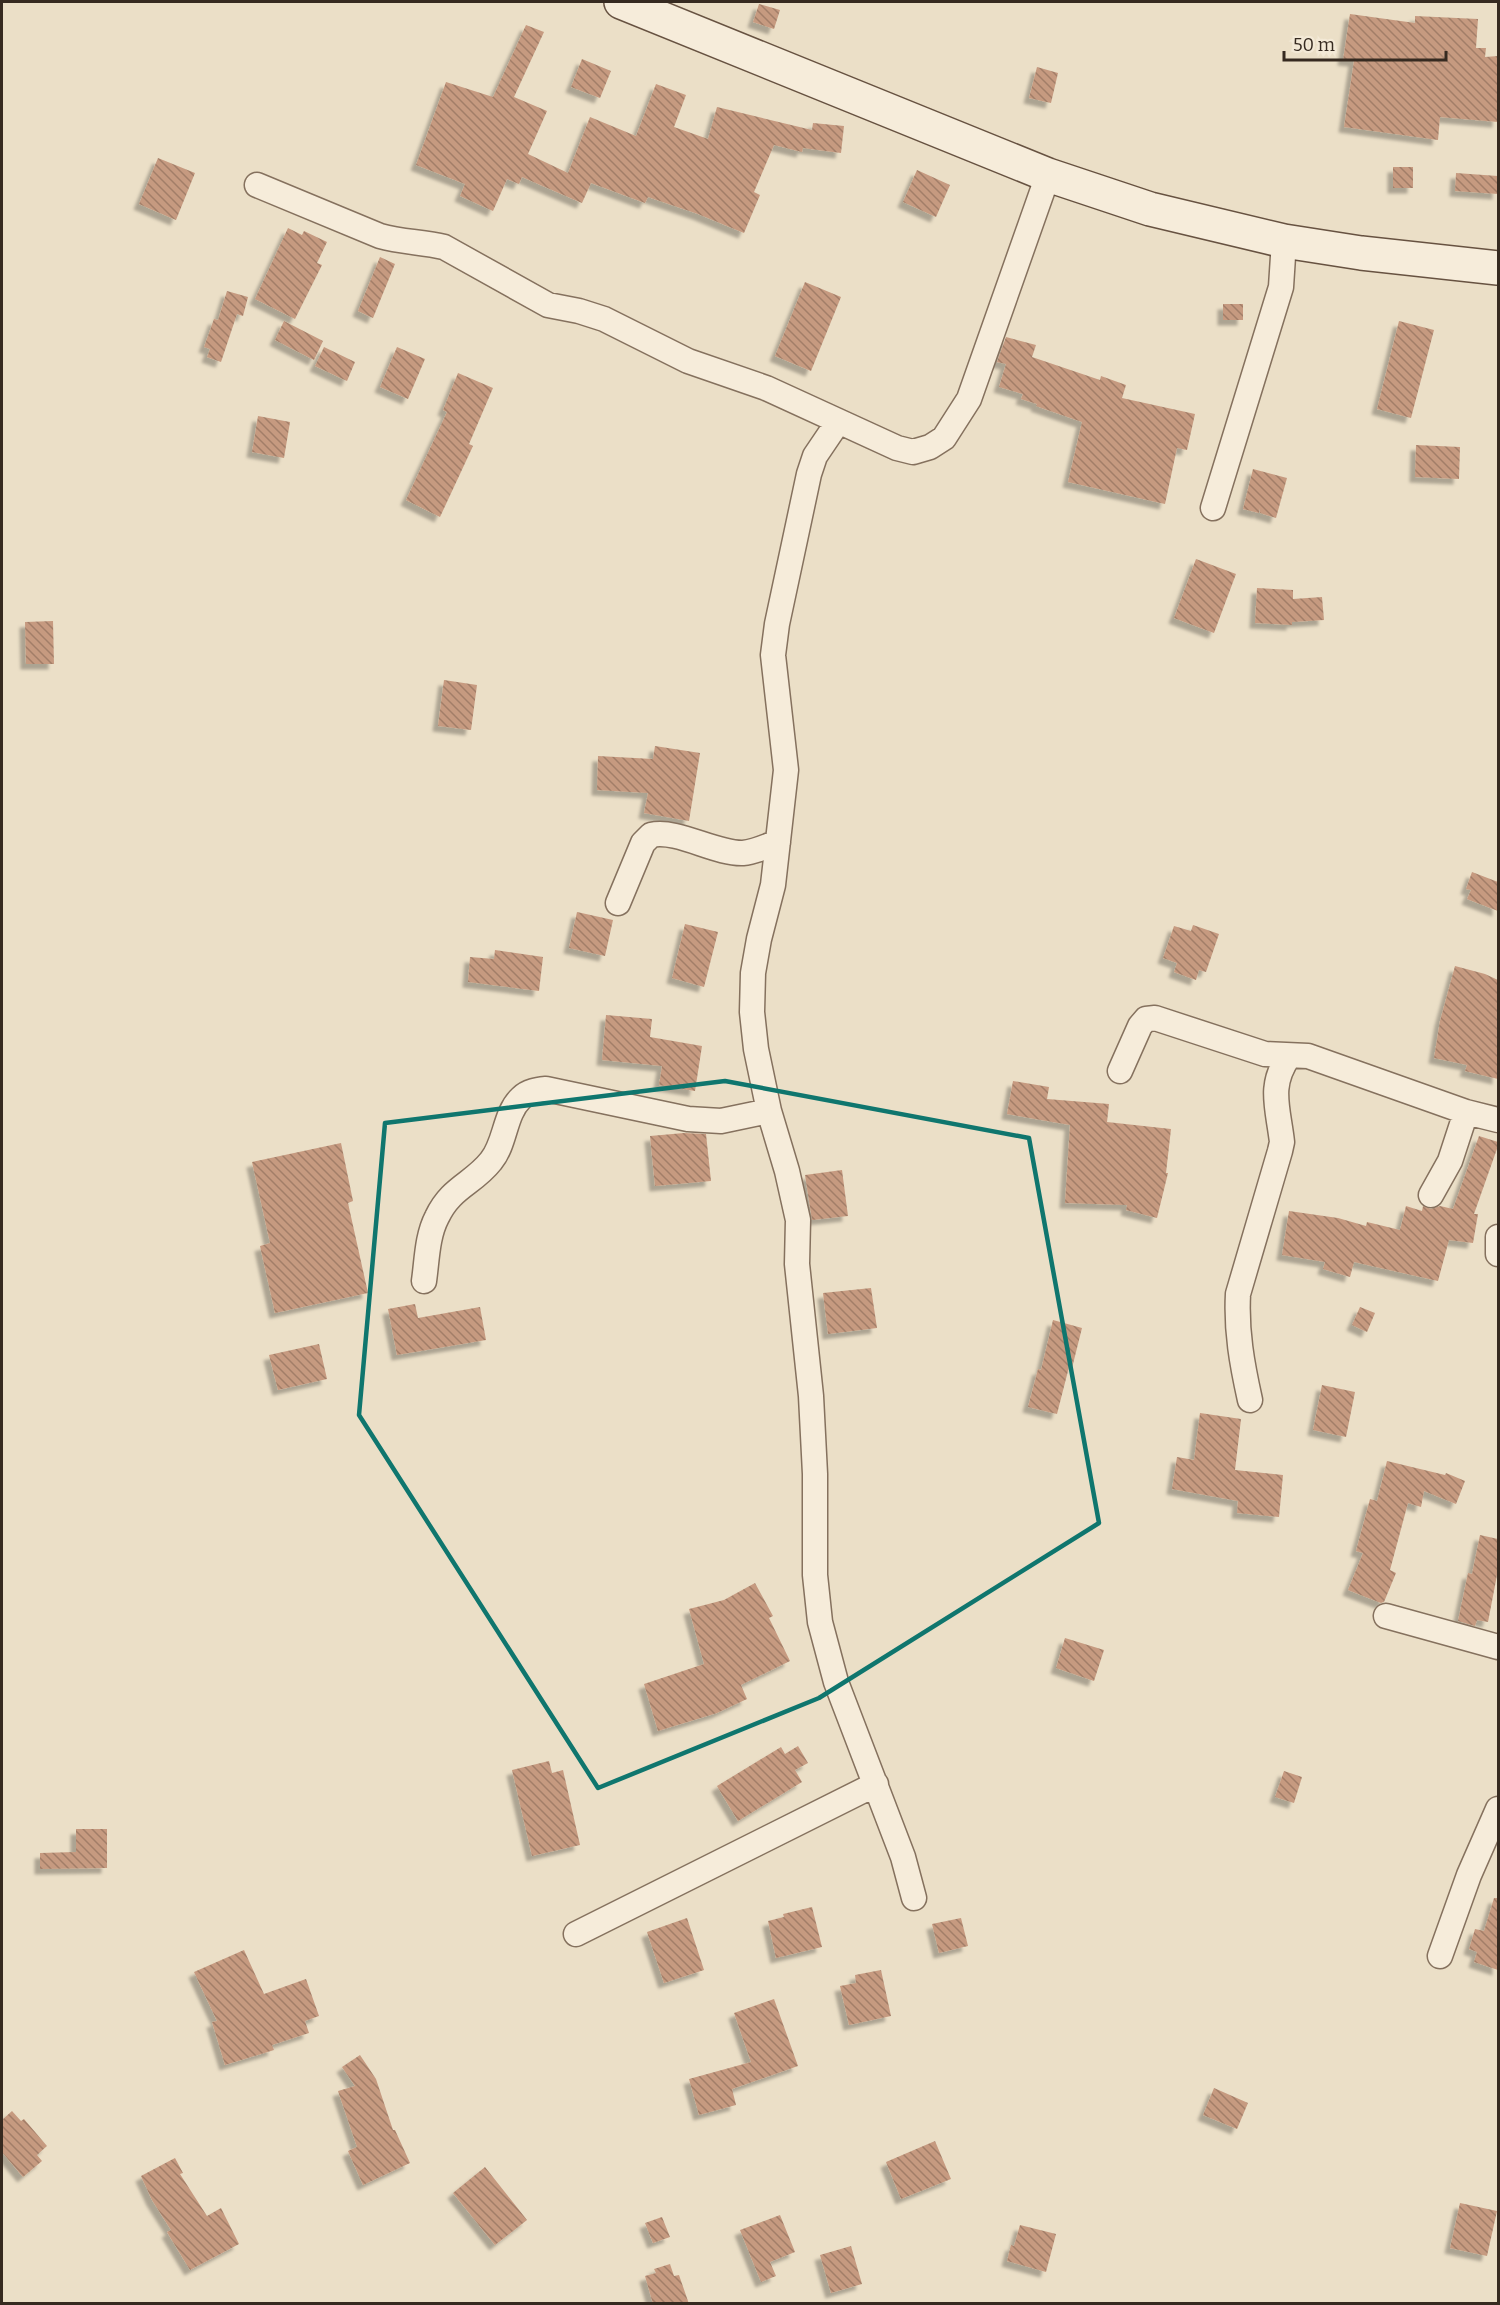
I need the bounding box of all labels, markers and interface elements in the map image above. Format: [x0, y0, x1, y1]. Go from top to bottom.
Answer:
scale bar [1284, 24, 1446, 62]
text: 50 m [1293, 34, 1335, 56]

